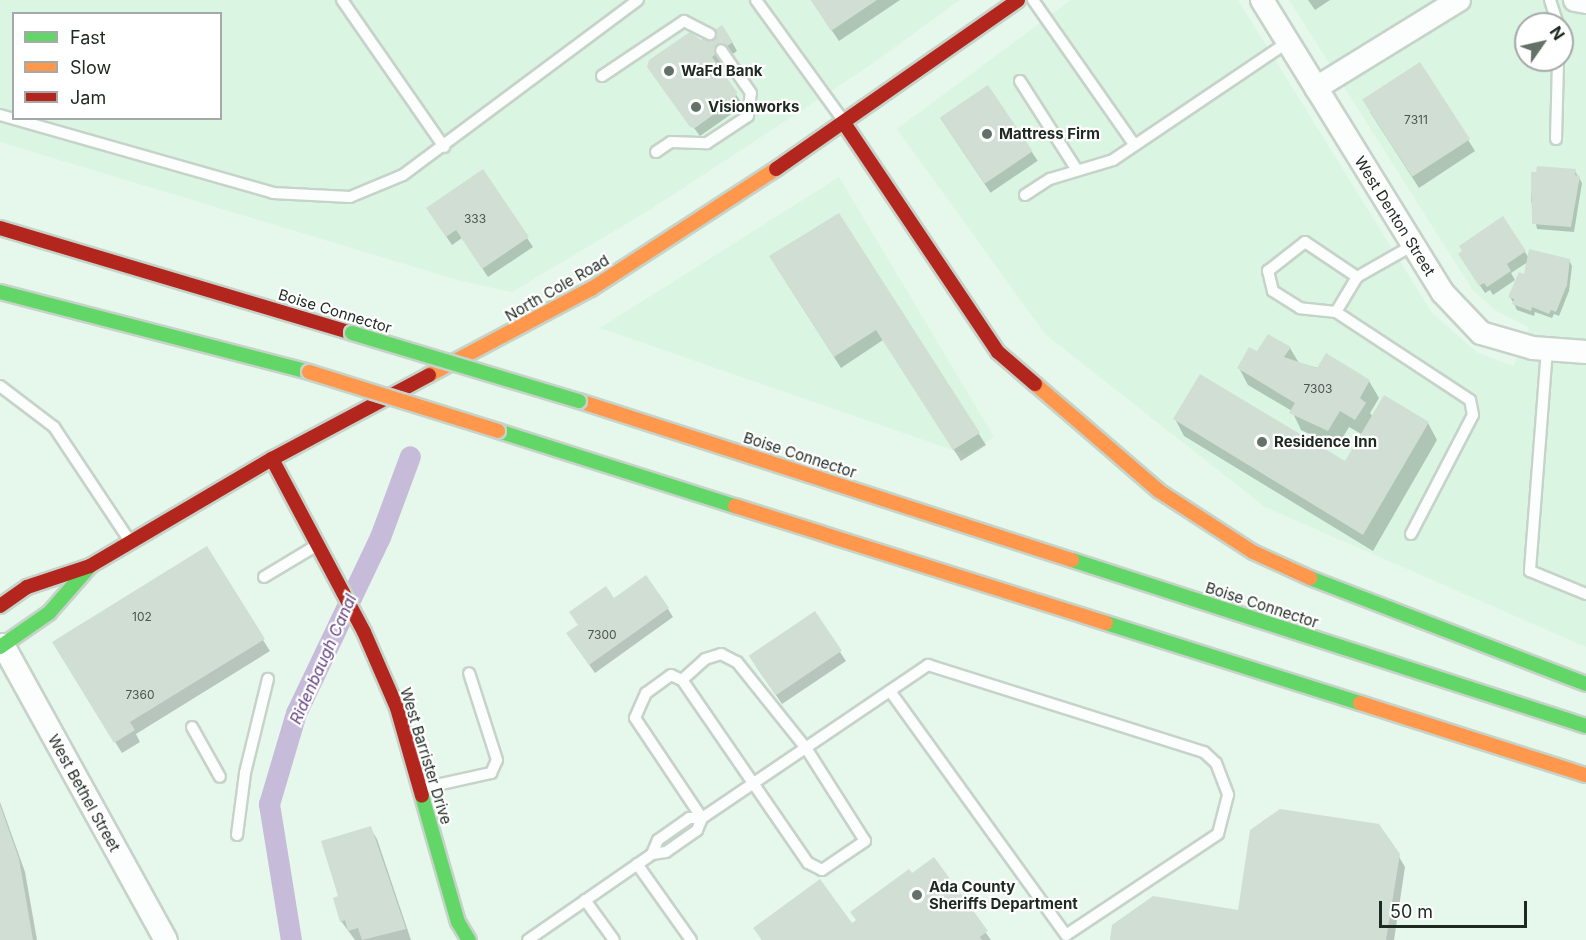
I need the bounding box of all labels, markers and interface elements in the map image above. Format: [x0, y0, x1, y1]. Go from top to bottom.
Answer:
legend [12, 12, 222, 120]
north arrow [1514, 12, 1574, 72]
text: N [1546, 22, 1569, 44]
text: Fast [70, 27, 106, 48]
text: Slow [70, 57, 111, 78]
place label: WaFd Bank [681, 62, 762, 80]
marker: WaFd Bank [662, 64, 676, 78]
text: Jam [70, 87, 106, 108]
place label: Visionworks [708, 98, 799, 116]
marker: Visionworks [689, 100, 703, 114]
house number: 7311 [1404, 113, 1428, 127]
place label: Mattress Firm [999, 125, 1100, 143]
marker: Mattress Firm [980, 127, 994, 141]
street label: West Denton Street [1351, 153, 1439, 279]
house number: 333 [464, 212, 486, 226]
street label: North Cole Road [502, 251, 612, 325]
street label: Boise Connector [276, 285, 394, 337]
house number: 7303 [1304, 382, 1332, 396]
street label: Boise Connector [741, 428, 859, 482]
place label: Residence Inn [1274, 433, 1377, 451]
marker: Residence Inn [1255, 435, 1269, 449]
street label: Boise Connector [1203, 578, 1321, 632]
water label: Ridenbaugh Canal [286, 591, 360, 727]
house number: 102 [132, 610, 152, 624]
house number: 7300 [587, 628, 617, 642]
street label: West Barrister Drive [397, 685, 455, 827]
house number: 7360 [125, 688, 155, 702]
street label: West Bethel Street [44, 731, 124, 855]
place label: Ada County Sheriffs Department [929, 877, 1078, 912]
marker: Ada County Sheriffs Department [910, 888, 924, 902]
scale bar [1382, 889, 1530, 927]
text: 50 m [1390, 901, 1433, 922]

